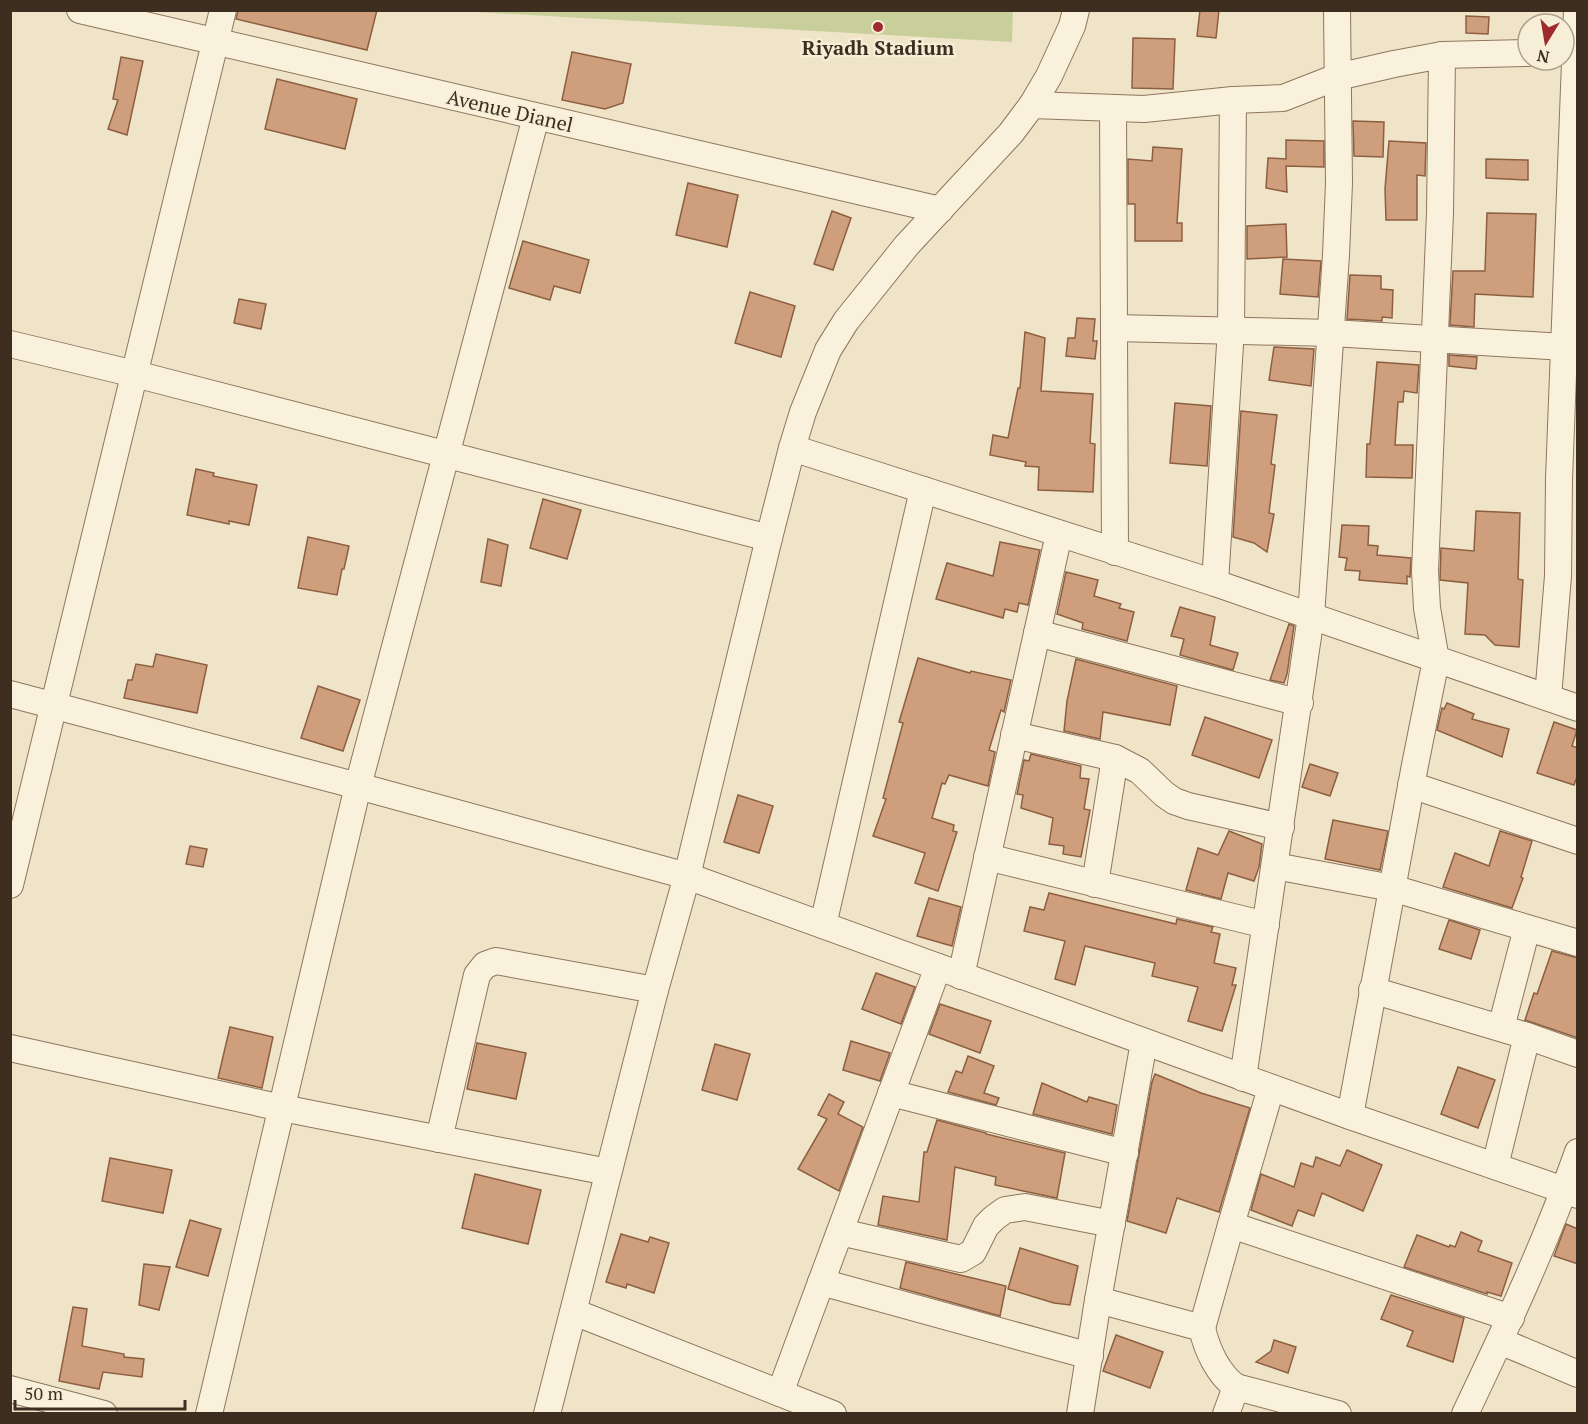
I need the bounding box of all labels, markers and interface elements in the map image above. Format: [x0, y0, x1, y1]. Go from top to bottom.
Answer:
north arrow [1516, 12, 1576, 72]
marker: Riyadh Stadium [871, 20, 885, 34]
place label: Riyadh Stadium [802, 34, 955, 61]
text: N [1535, 45, 1551, 69]
street label: Avenue Dianel [444, 83, 576, 138]
scale bar [15, 1373, 184, 1411]
text: 50 m [24, 1381, 64, 1405]

